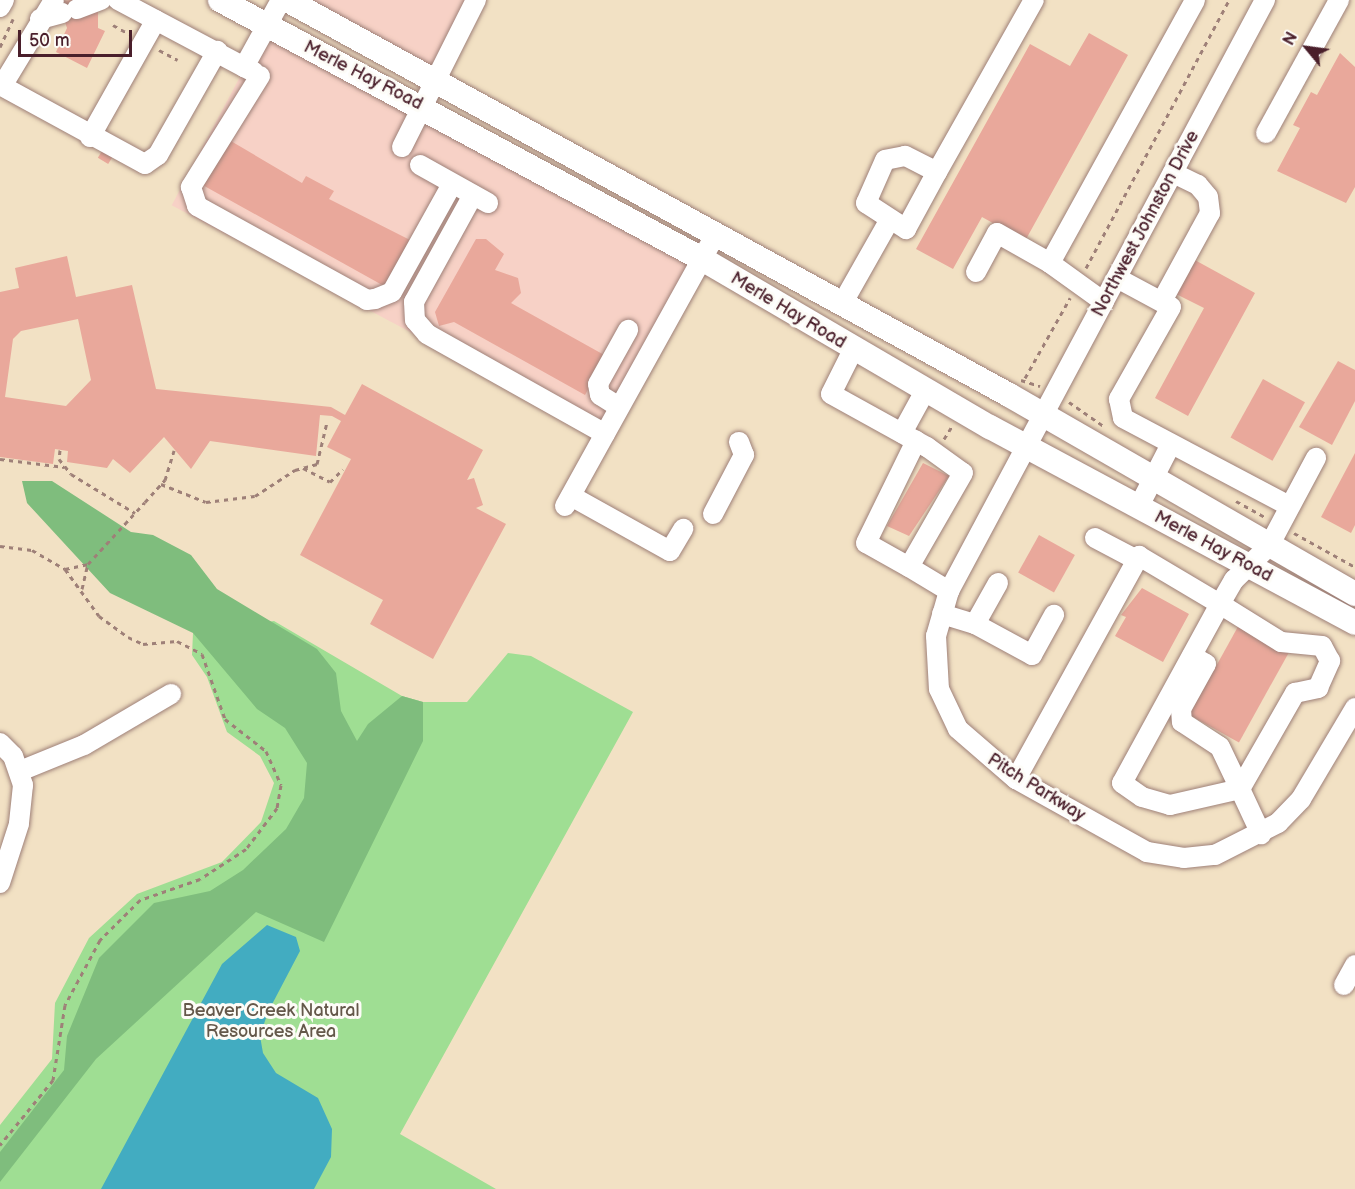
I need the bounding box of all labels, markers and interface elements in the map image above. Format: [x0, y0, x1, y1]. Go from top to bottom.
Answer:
scale bar [21, 18, 135, 56]
north arrow [1277, 18, 1337, 78]
text: N [1280, 29, 1302, 49]
text: 50 m [29, 30, 70, 51]
street label: Merle Hay Road [299, 36, 427, 116]
street label: Northwest Johnston Drive [1088, 127, 1204, 321]
street label: Merle Hay Road [726, 268, 850, 354]
street label: Merle Hay Road [1150, 506, 1276, 588]
street label: Pitch Parkway [983, 749, 1089, 827]
park label: Beaver Creek Natural Resources Area [182, 1001, 360, 1044]

